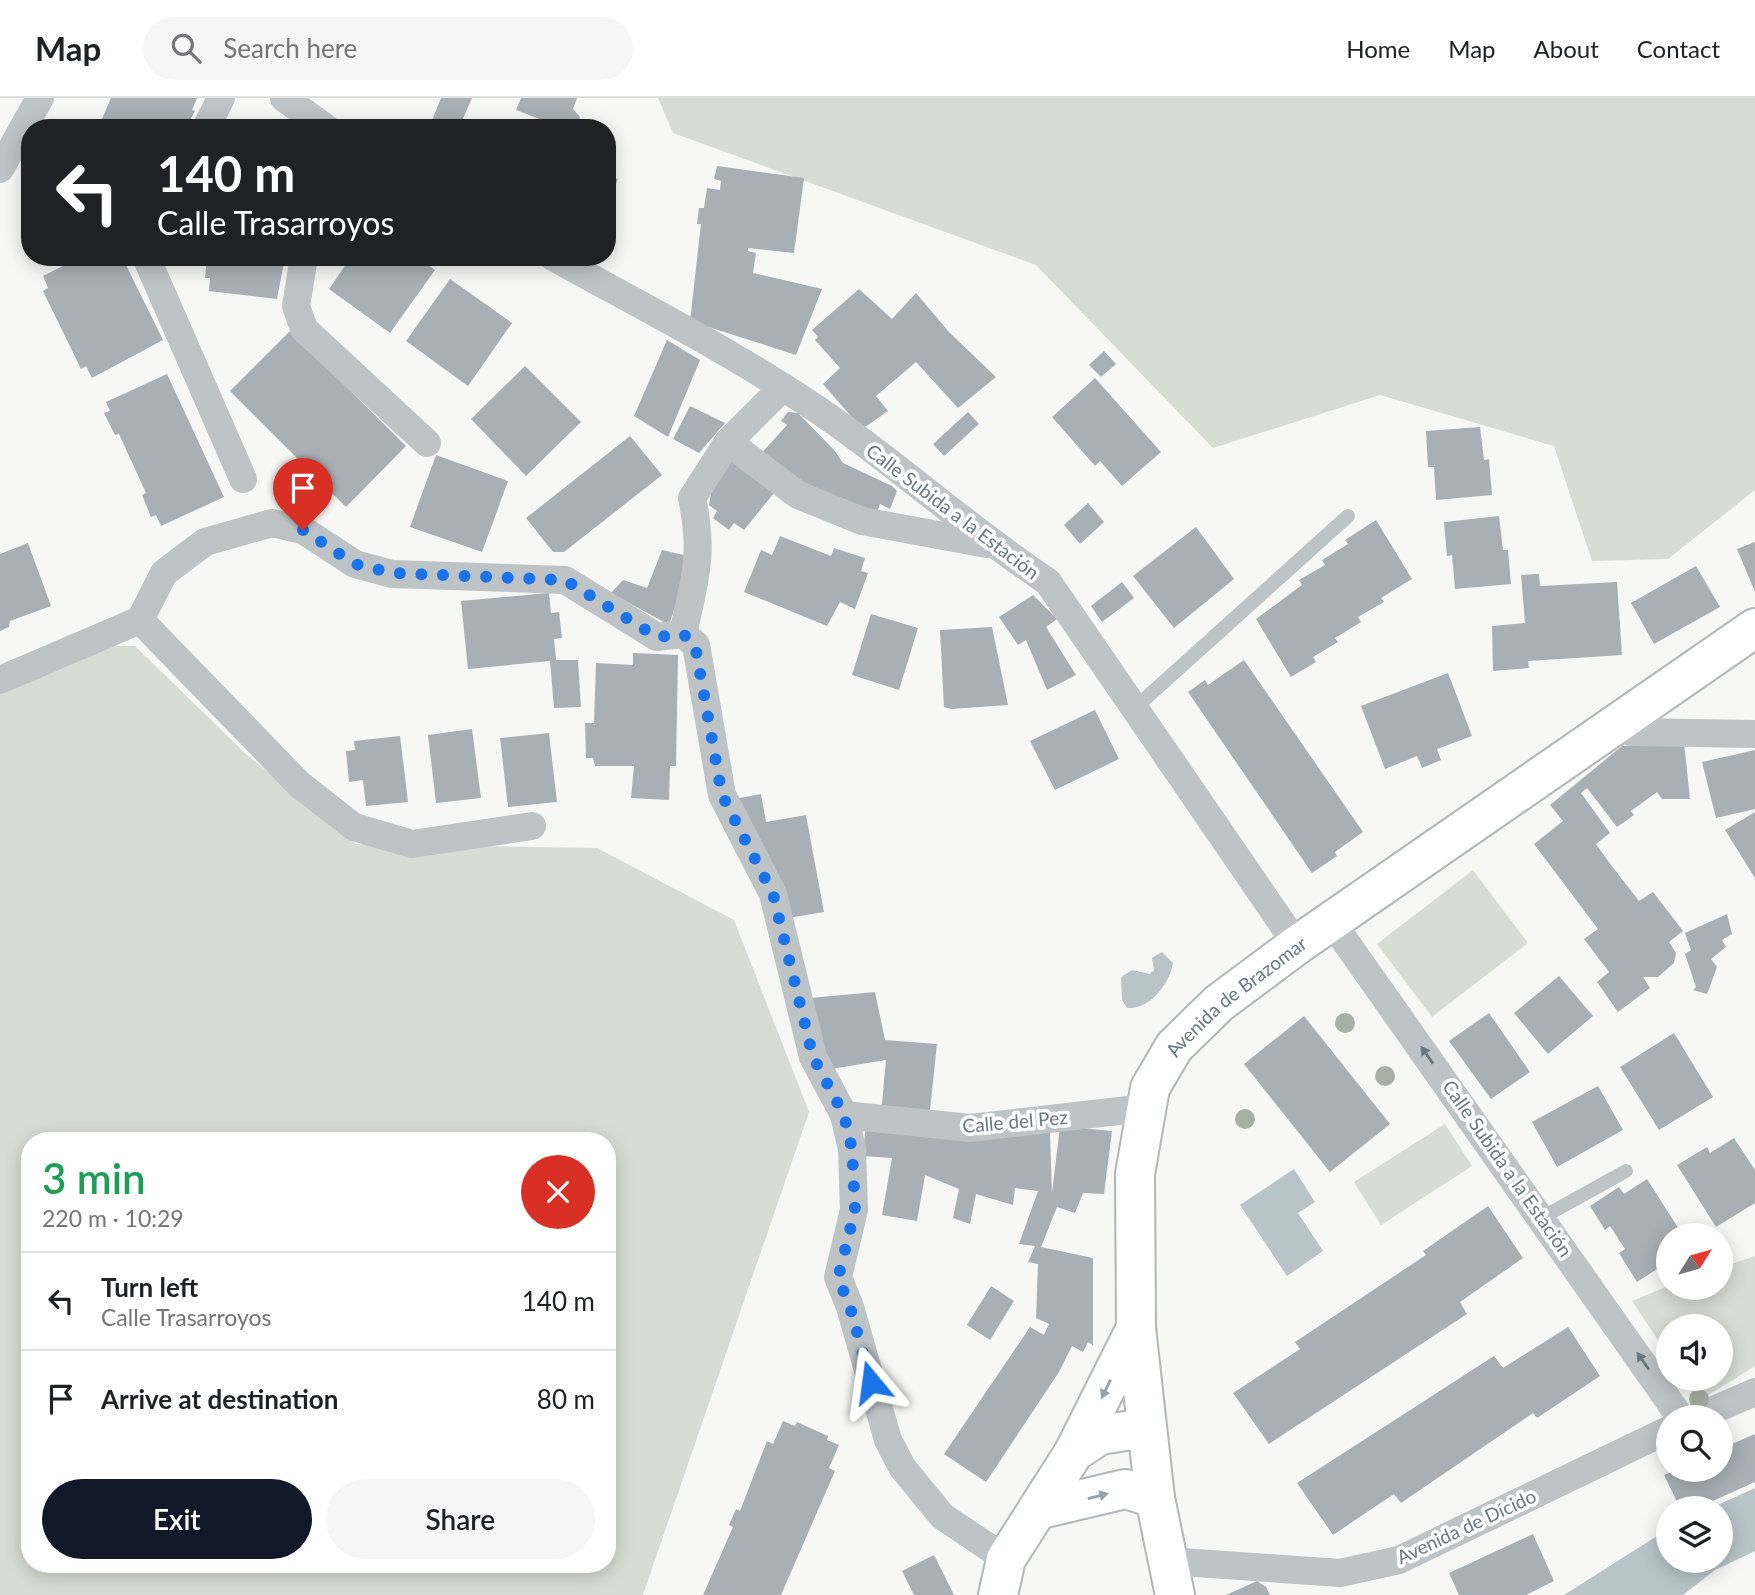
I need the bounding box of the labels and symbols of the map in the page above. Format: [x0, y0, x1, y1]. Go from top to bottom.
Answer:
street label: Calle Subida a la Estación [862, 439, 1044, 583]
pin [273, 458, 333, 530]
street label: Avenida de Brazomar [1160, 931, 1311, 1060]
one-way arrow [1421, 1046, 1435, 1064]
street label: Calle Subida a la Estación [1438, 1075, 1578, 1261]
street label: Calle del Pez [961, 1105, 1069, 1137]
north arrow [1656, 1223, 1732, 1300]
position arrow [834, 1345, 908, 1419]
one-way arrow [1636, 1352, 1650, 1370]
one-way arrow [1101, 1379, 1112, 1399]
street label: Avenida de Dícido [1393, 1484, 1539, 1568]
one-way arrow [1087, 1490, 1109, 1501]

